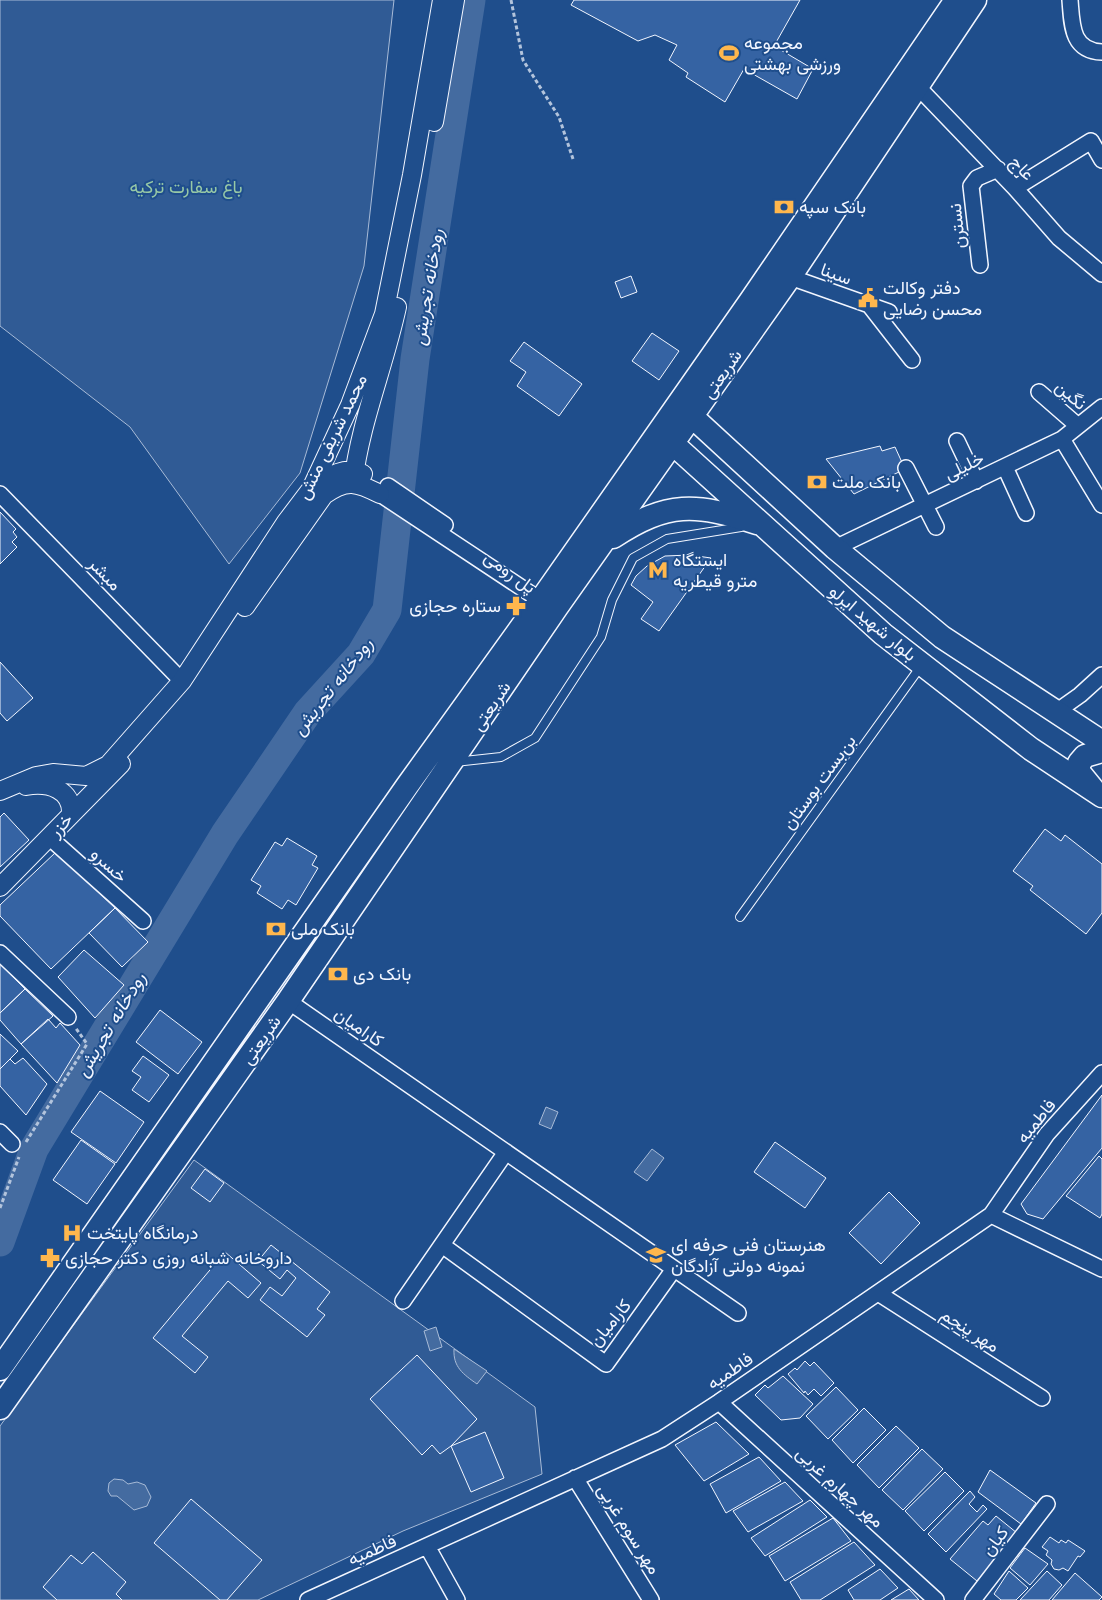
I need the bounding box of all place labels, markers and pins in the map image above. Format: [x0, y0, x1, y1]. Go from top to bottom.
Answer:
place label: مجموعه ورزشی بهشتی [744, 30, 841, 76]
sports icon: مجموعه ورزشی بهشتی [718, 42, 740, 64]
place label: بانک سپه [799, 194, 866, 219]
bank icon: بانک سپه [773, 196, 795, 218]
place label: دفتر وکالت محسن رضایی [883, 275, 982, 321]
public building icon: دفتر وکالت محسن رضایی [857, 287, 879, 309]
place label: بانک ملت [832, 469, 901, 494]
bank icon: بانک ملت [806, 471, 828, 493]
place label: ایستگاه مترو قیطریه [673, 547, 757, 593]
metro station icon: ایستگاه مترو قیطریه [647, 559, 669, 581]
place label: ستاره حجازی [409, 593, 501, 618]
pharmacy icon: ستاره حجازی [505, 595, 527, 617]
place label: بانک ملی [291, 916, 355, 941]
bank icon: بانک ملی [265, 918, 287, 940]
place label: بانک دی [353, 961, 411, 986]
bank icon: بانک دی [327, 963, 349, 985]
place label: درمانگاه پایتخت [87, 1220, 198, 1245]
hospital icon: درمانگاه پایتخت [61, 1222, 83, 1244]
place label: هنرستان فنی حرفه ای نمونه دولتی آزادگان [671, 1232, 826, 1278]
school or university icon: هنرستان فنی حرفه ای نمونه دولتی آزادگان [645, 1244, 667, 1266]
place label: داروخانه شبانه روزی دکتر حجازی [65, 1245, 292, 1270]
pharmacy icon: داروخانه شبانه روزی دکتر حجازی [39, 1247, 61, 1269]

